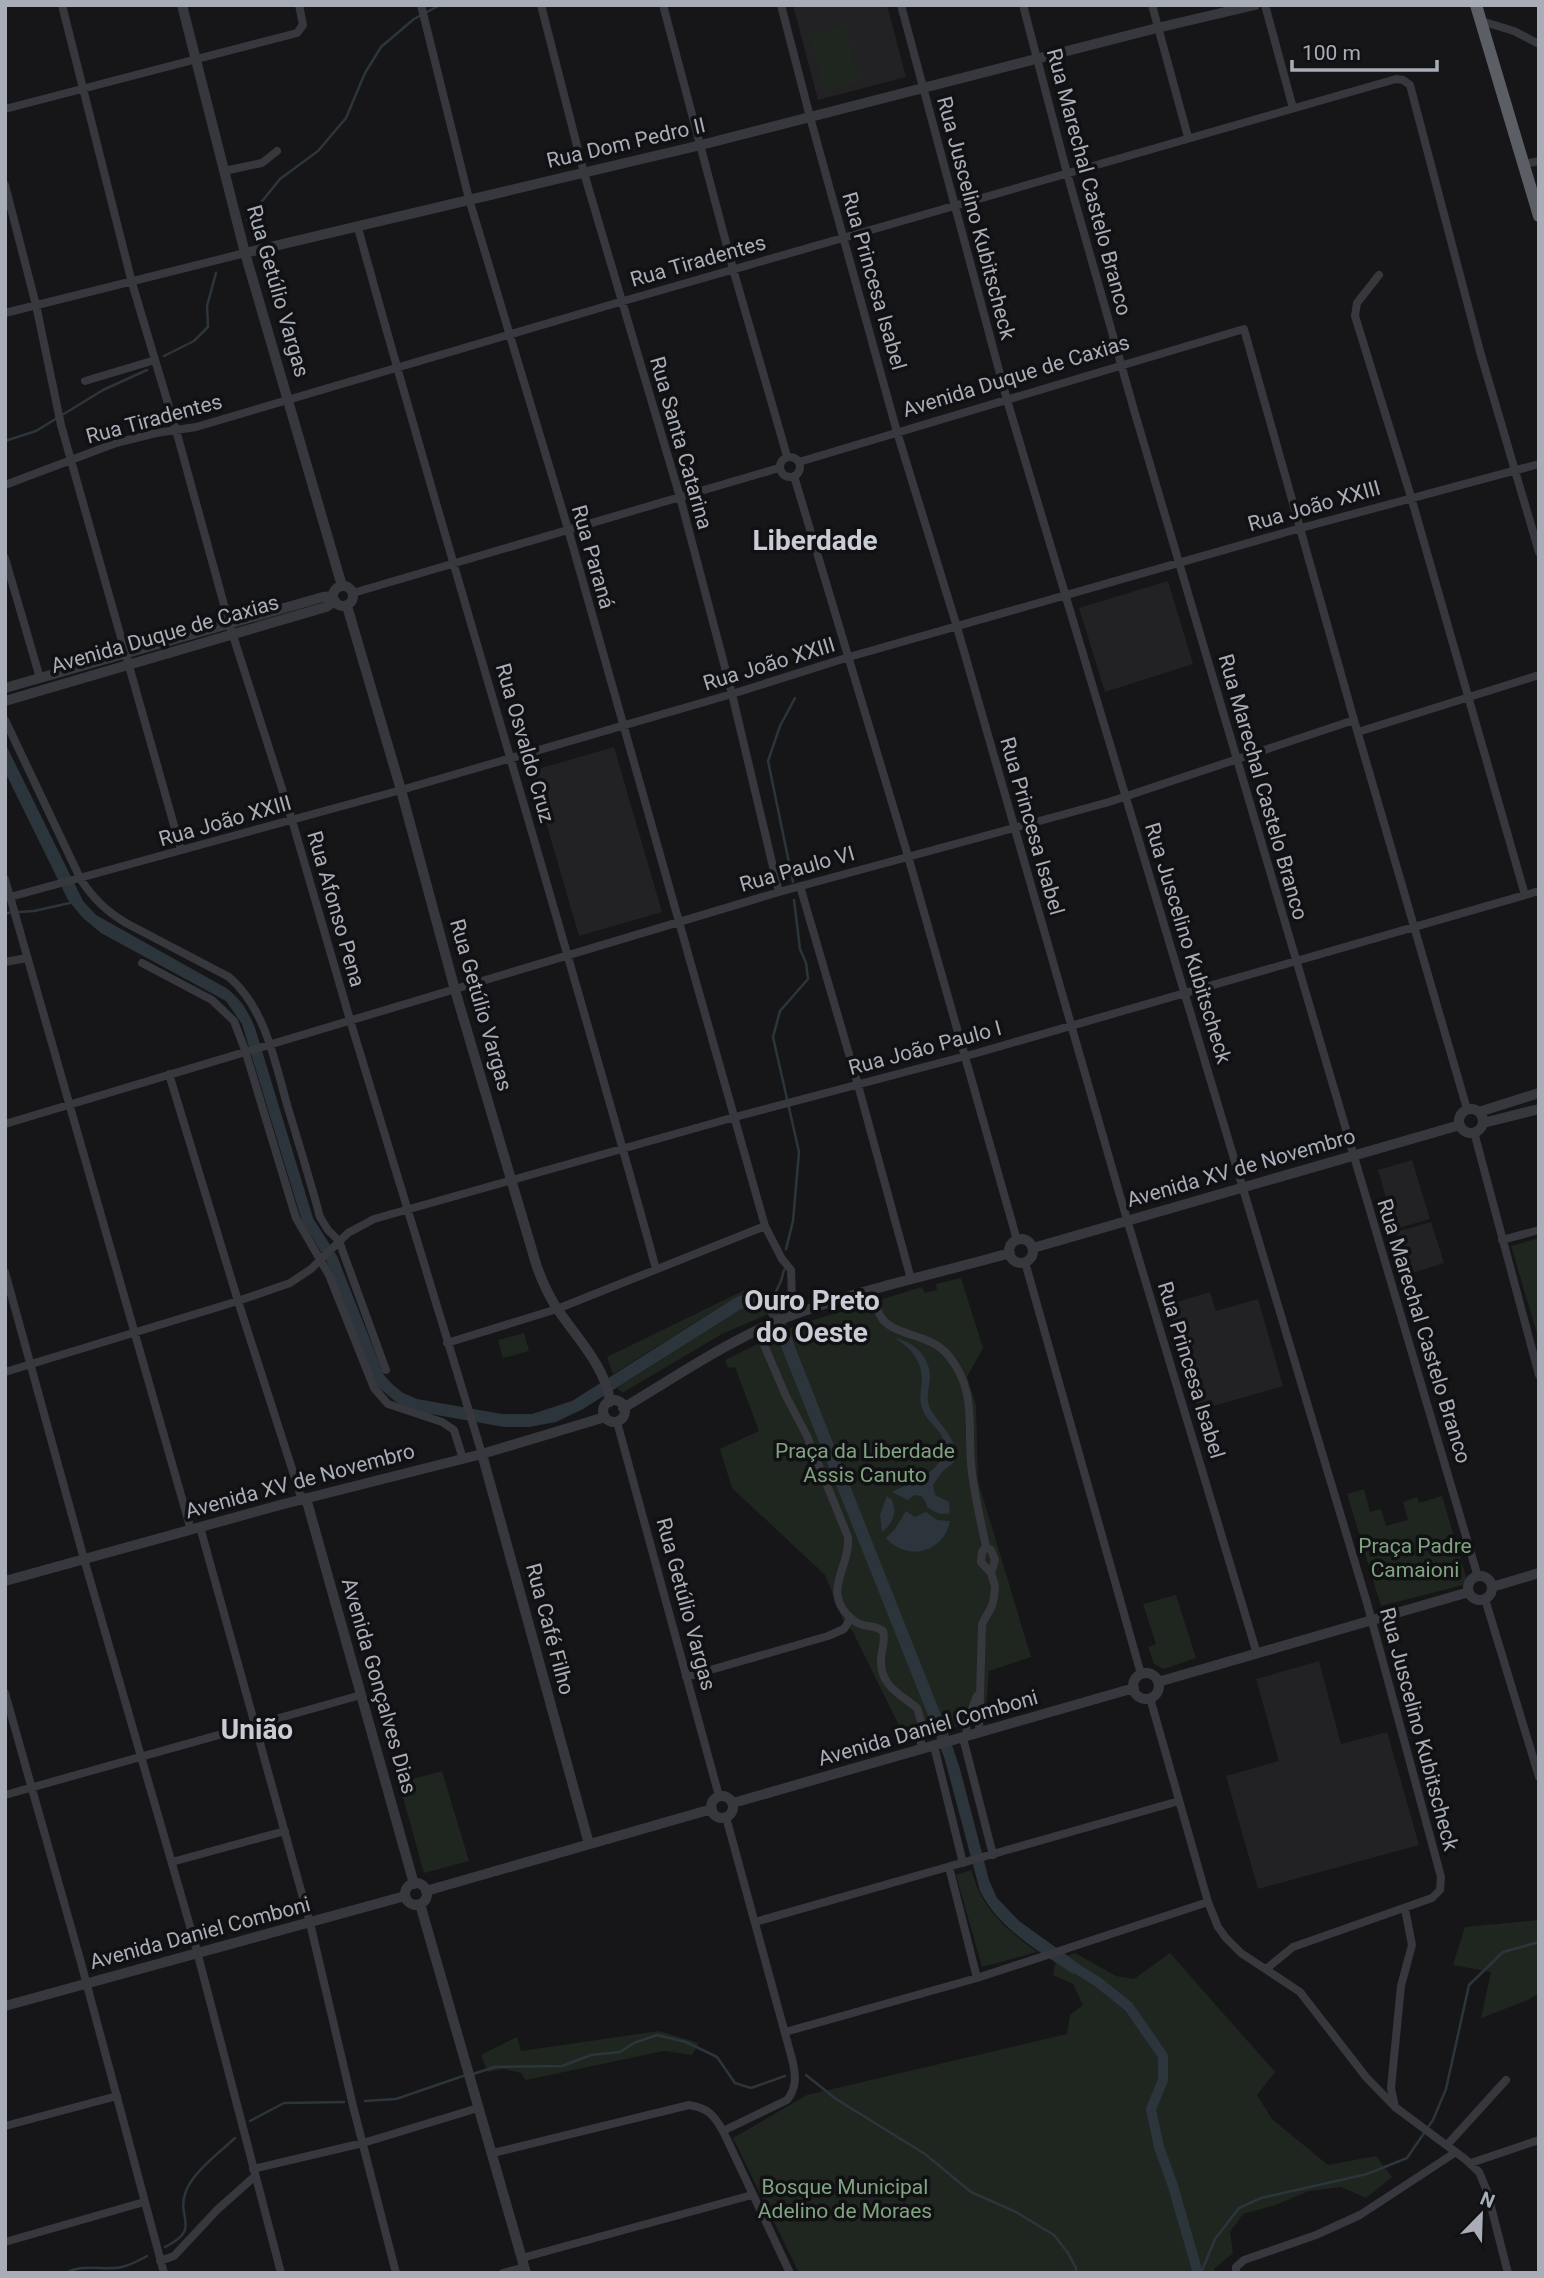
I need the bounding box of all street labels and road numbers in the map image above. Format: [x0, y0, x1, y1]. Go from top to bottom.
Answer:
street label: Rua Marechal Castelo Branco [1042, 46, 1136, 318]
street label: Rua Juscelino Kubitscheck [932, 94, 1020, 343]
street label: Rua Dom Pedro II [544, 113, 708, 173]
street label: Rua Princesa Isabel [837, 189, 911, 373]
street label: Rua Getúlio Vargas [242, 202, 314, 380]
street label: Rua Tiradentes [627, 230, 769, 292]
street label: Avenida Duque de Caxias [900, 330, 1132, 422]
street label: Rua Santa Catarina [645, 354, 717, 532]
street label: Rua Tiradentes [83, 389, 225, 449]
street label: Rua João XXIII [1245, 476, 1383, 536]
street label: Rua Paraná [567, 502, 619, 612]
street label: Avenida Duque de Caxias [48, 590, 282, 678]
street label: Rua João XXIII [700, 633, 838, 695]
street label: Rua Marechal Castelo Branco [1214, 651, 1312, 923]
street label: Rua Osvaldo Cruz [491, 660, 559, 826]
street label: Rua Princesa Isabel [995, 734, 1069, 918]
street label: Rua João XXIII [156, 791, 294, 851]
street label: Rua Juscelino Kubitscheck [1140, 820, 1236, 1067]
street label: Rua Afonso Pena [302, 828, 370, 990]
street label: Rua Paulo VI [737, 841, 857, 897]
street label: Rua Getúlio Vargas [445, 916, 517, 1094]
street label: Rua João Paulo I [846, 1016, 1004, 1080]
street label: Avenida XV de Novembro [1124, 1124, 1358, 1212]
street label: Rua Marechal Castelo Branco [1372, 1196, 1476, 1466]
street label: Rua Princesa Isabel [1153, 1279, 1229, 1461]
street label: Avenida XV de Novembro [183, 1439, 417, 1523]
street label: Rua Getúlio Vargas [651, 1515, 721, 1693]
street label: Rua Café Filho [521, 1561, 579, 1697]
street label: Avenida Gonçalves Dias [337, 1575, 421, 1797]
street label: Rua Juscelino Kubitscheck [1375, 1605, 1463, 1854]
street label: Avenida Daniel Comboni [815, 1685, 1041, 1771]
street label: Avenida Daniel Comboni [87, 1892, 313, 1974]

